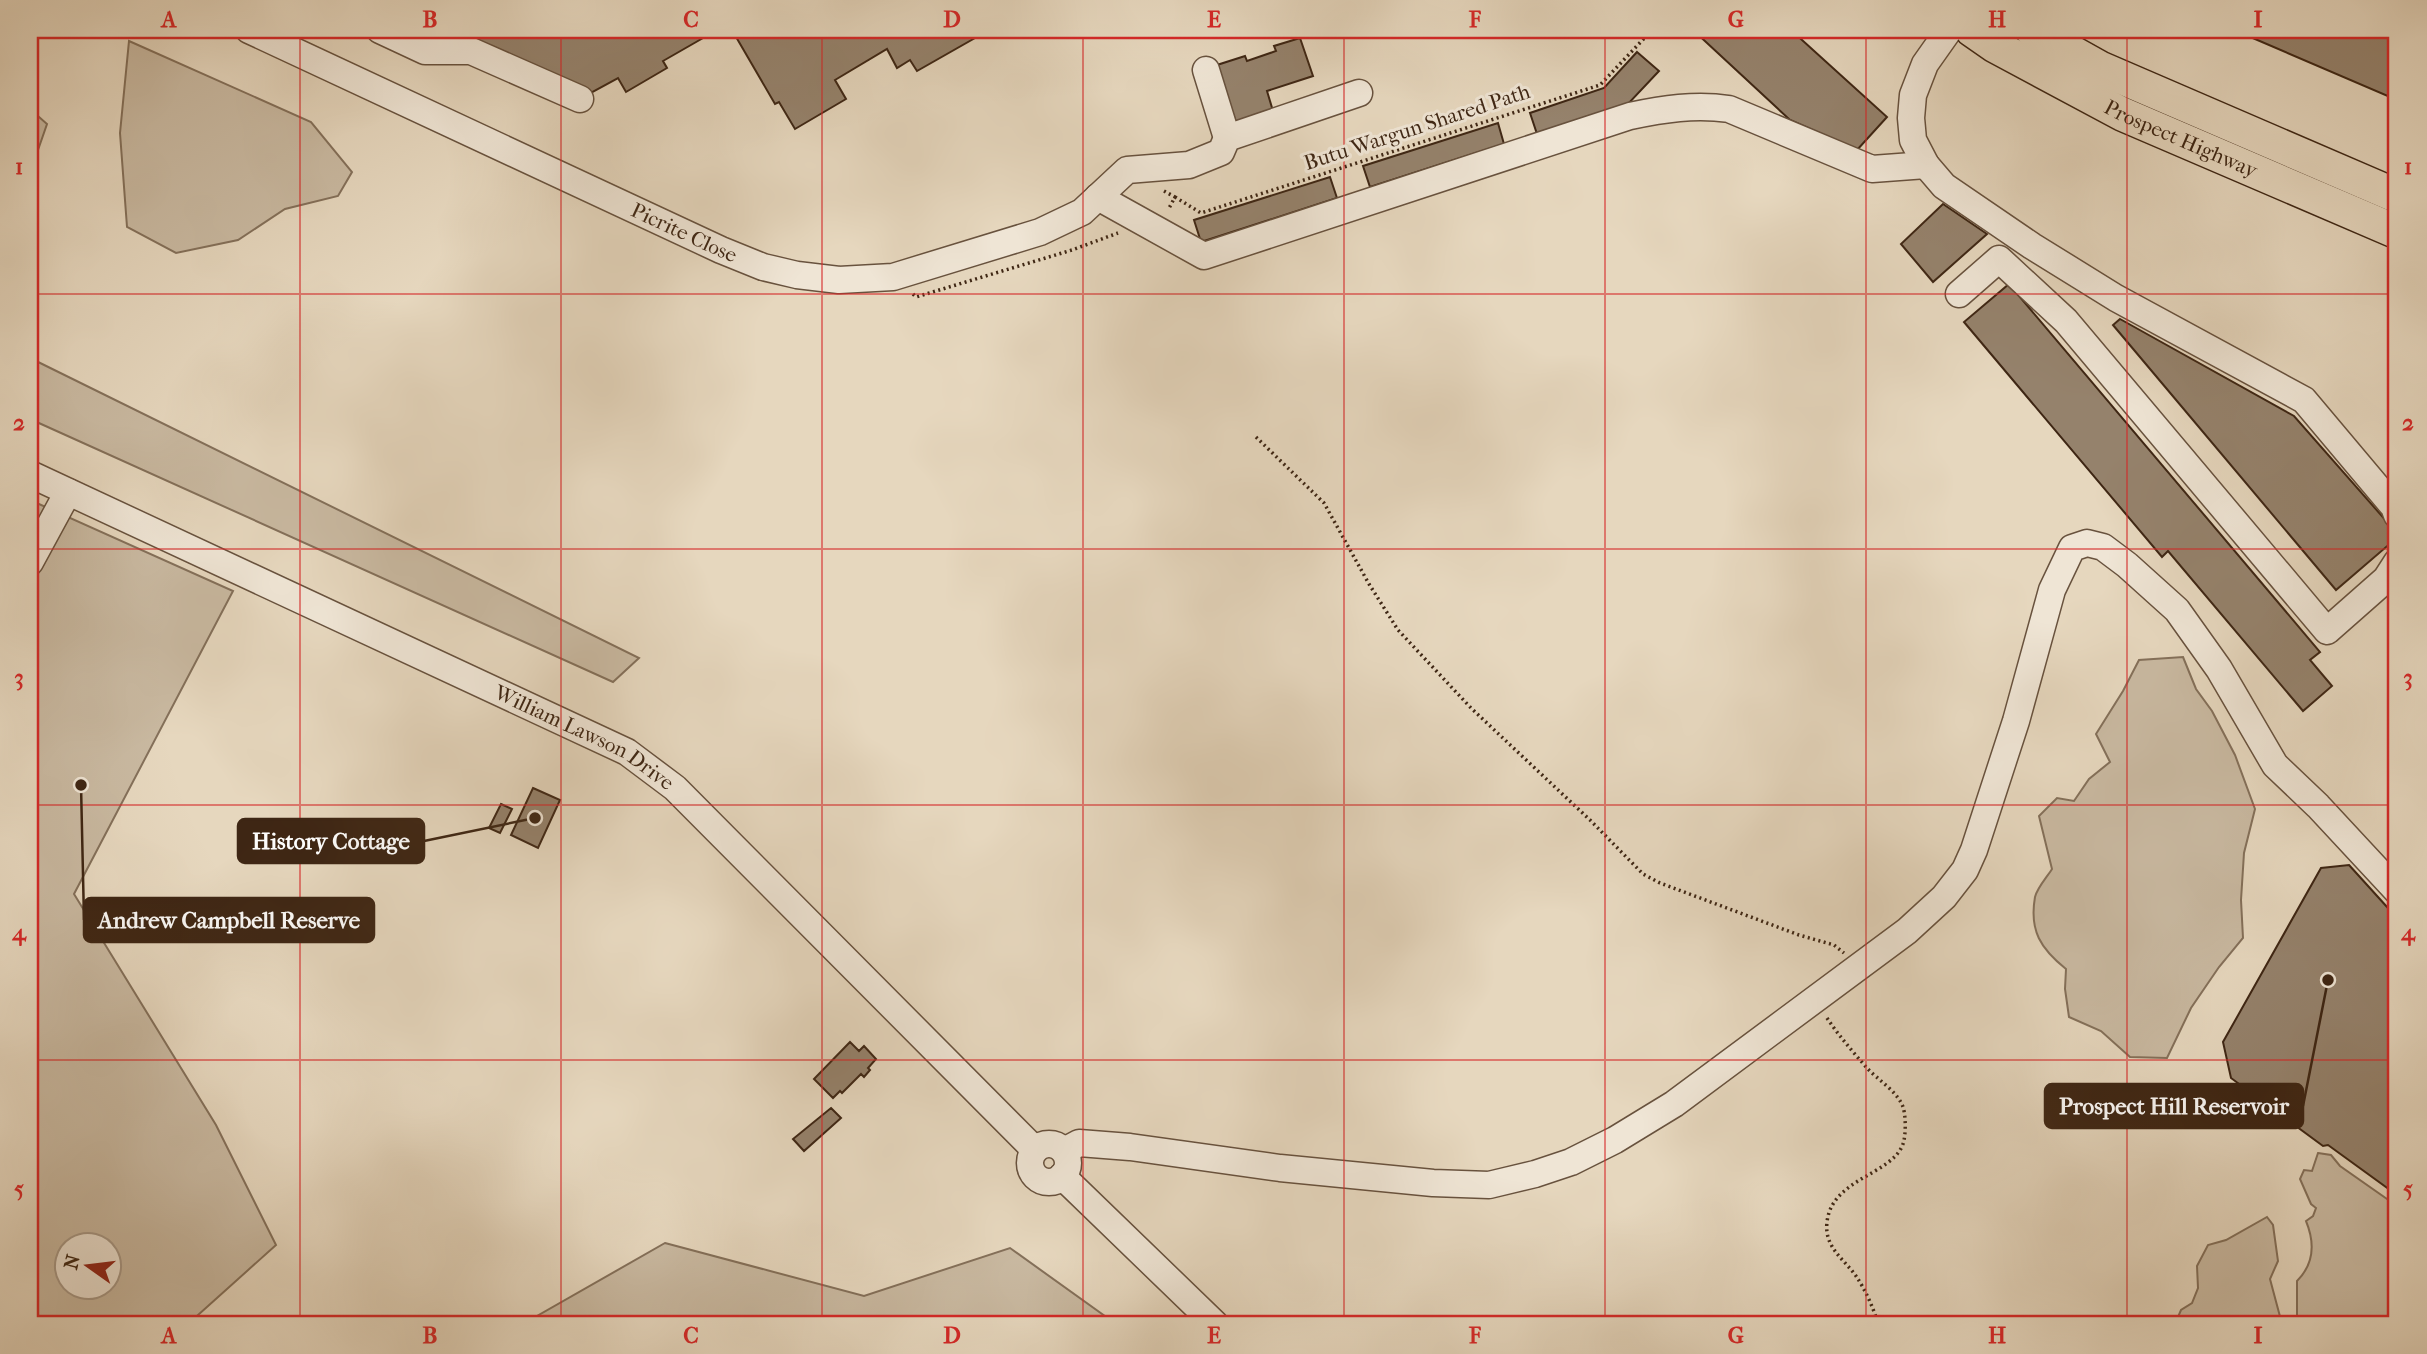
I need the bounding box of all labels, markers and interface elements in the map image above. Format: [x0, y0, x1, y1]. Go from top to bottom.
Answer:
text: A [160, 6, 178, 33]
text: B [423, 6, 438, 33]
text: C [683, 6, 699, 33]
text: D [943, 6, 961, 33]
text: E [1207, 6, 1221, 33]
text: F [1468, 6, 1482, 33]
text: G [1728, 6, 1744, 33]
text: H [1988, 6, 2006, 33]
text: I [2254, 6, 2263, 33]
street label: Butu Wargun Shared Path [1301, 79, 1533, 175]
street label: Prospect Highway [2100, 95, 2262, 183]
text: 1 [15, 153, 23, 180]
text: 1 [2404, 153, 2412, 180]
street label: Picrite Close [627, 198, 741, 267]
text: 2 [13, 409, 25, 436]
text: 2 [2402, 409, 2414, 436]
text: 3 [14, 664, 24, 691]
text: 3 [2403, 664, 2413, 691]
street label: William Lawson Drive [490, 680, 679, 795]
callout: History Cottage [238, 819, 424, 863]
text: History Cottage [252, 828, 411, 855]
callout: Andrew Campbell Reserve [84, 898, 374, 942]
text: Andrew Campbell Reserve [96, 907, 361, 934]
text: 4 [11, 919, 27, 946]
text: 4 [2400, 919, 2416, 946]
callout: Prospect Hill Reservoir [2045, 1084, 2303, 1128]
text: Prospect Hill Reservoir [2059, 1093, 2290, 1120]
text: 5 [14, 1175, 24, 1202]
text: 5 [2403, 1175, 2413, 1202]
north arrow [52, 1232, 122, 1302]
text: N [60, 1252, 85, 1272]
text: A [160, 1322, 178, 1349]
text: B [423, 1322, 438, 1349]
text: C [683, 1322, 699, 1349]
text: D [943, 1322, 961, 1349]
text: E [1207, 1322, 1221, 1349]
text: F [1468, 1322, 1482, 1349]
text: G [1728, 1322, 1744, 1349]
text: H [1988, 1322, 2006, 1349]
text: I [2254, 1322, 2263, 1349]

